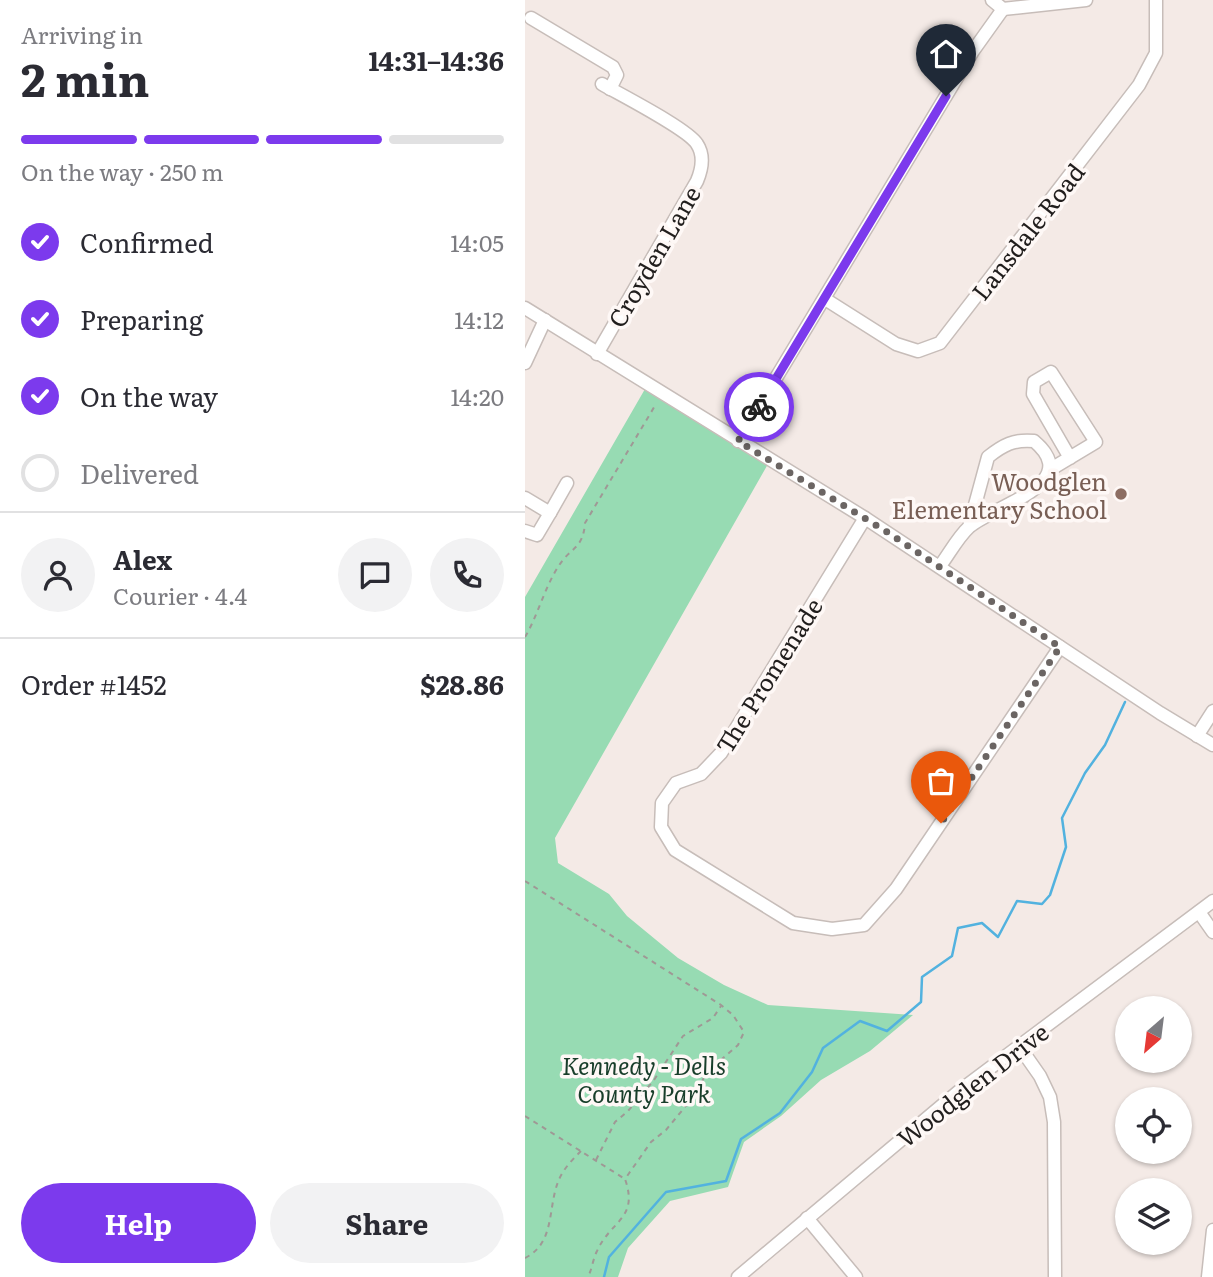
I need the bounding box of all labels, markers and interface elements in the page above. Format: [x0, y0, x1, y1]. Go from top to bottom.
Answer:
text: Arriving in [21, 17, 143, 51]
pin [916, 24, 976, 96]
icon: home [927, 35, 965, 73]
text: 14:31–14:36 [368, 40, 504, 79]
text: 2 min [21, 43, 150, 111]
text: On the way · 250 m [21, 154, 224, 188]
street label: Lansdale Road [962, 155, 1092, 307]
street label: Croyden Lane [598, 179, 708, 333]
text: Confirmed [80, 222, 214, 261]
icon: check [21, 223, 59, 261]
text: 14:05 [450, 225, 504, 259]
text: Preparing [80, 299, 203, 338]
icon: check [21, 300, 59, 338]
text: 14:12 [454, 302, 504, 336]
courier [724, 372, 794, 442]
text: On the way [80, 376, 218, 415]
icon: check [21, 377, 59, 415]
text: 14:20 [451, 379, 504, 413]
icon: bike [740, 388, 778, 426]
text: Delivered [80, 453, 199, 492]
place label: Woodglen Elementary School [891, 463, 1107, 526]
marker: Woodglen Elementary School [1113, 486, 1129, 502]
button: person [21, 538, 95, 612]
button: chat [338, 538, 412, 612]
button: phone [430, 538, 504, 612]
text: Alex [113, 539, 172, 578]
text: Courier · 4.4 [113, 578, 247, 612]
street label: The Promenade [706, 591, 830, 759]
text: Order #1452 [21, 664, 167, 703]
text: $28.86 [420, 664, 504, 703]
pin [911, 751, 971, 823]
icon: bag [922, 762, 960, 800]
north arrow [1115, 996, 1192, 1073]
map controls [1115, 996, 1192, 1255]
street label: Woodglen Drive [889, 1014, 1055, 1154]
park label: Kennedy - Dells County Park [562, 1047, 726, 1110]
button: locate [1115, 1087, 1192, 1164]
button: layers [1115, 1178, 1192, 1255]
button: Help [21, 1183, 256, 1263]
button: Share [270, 1183, 504, 1263]

